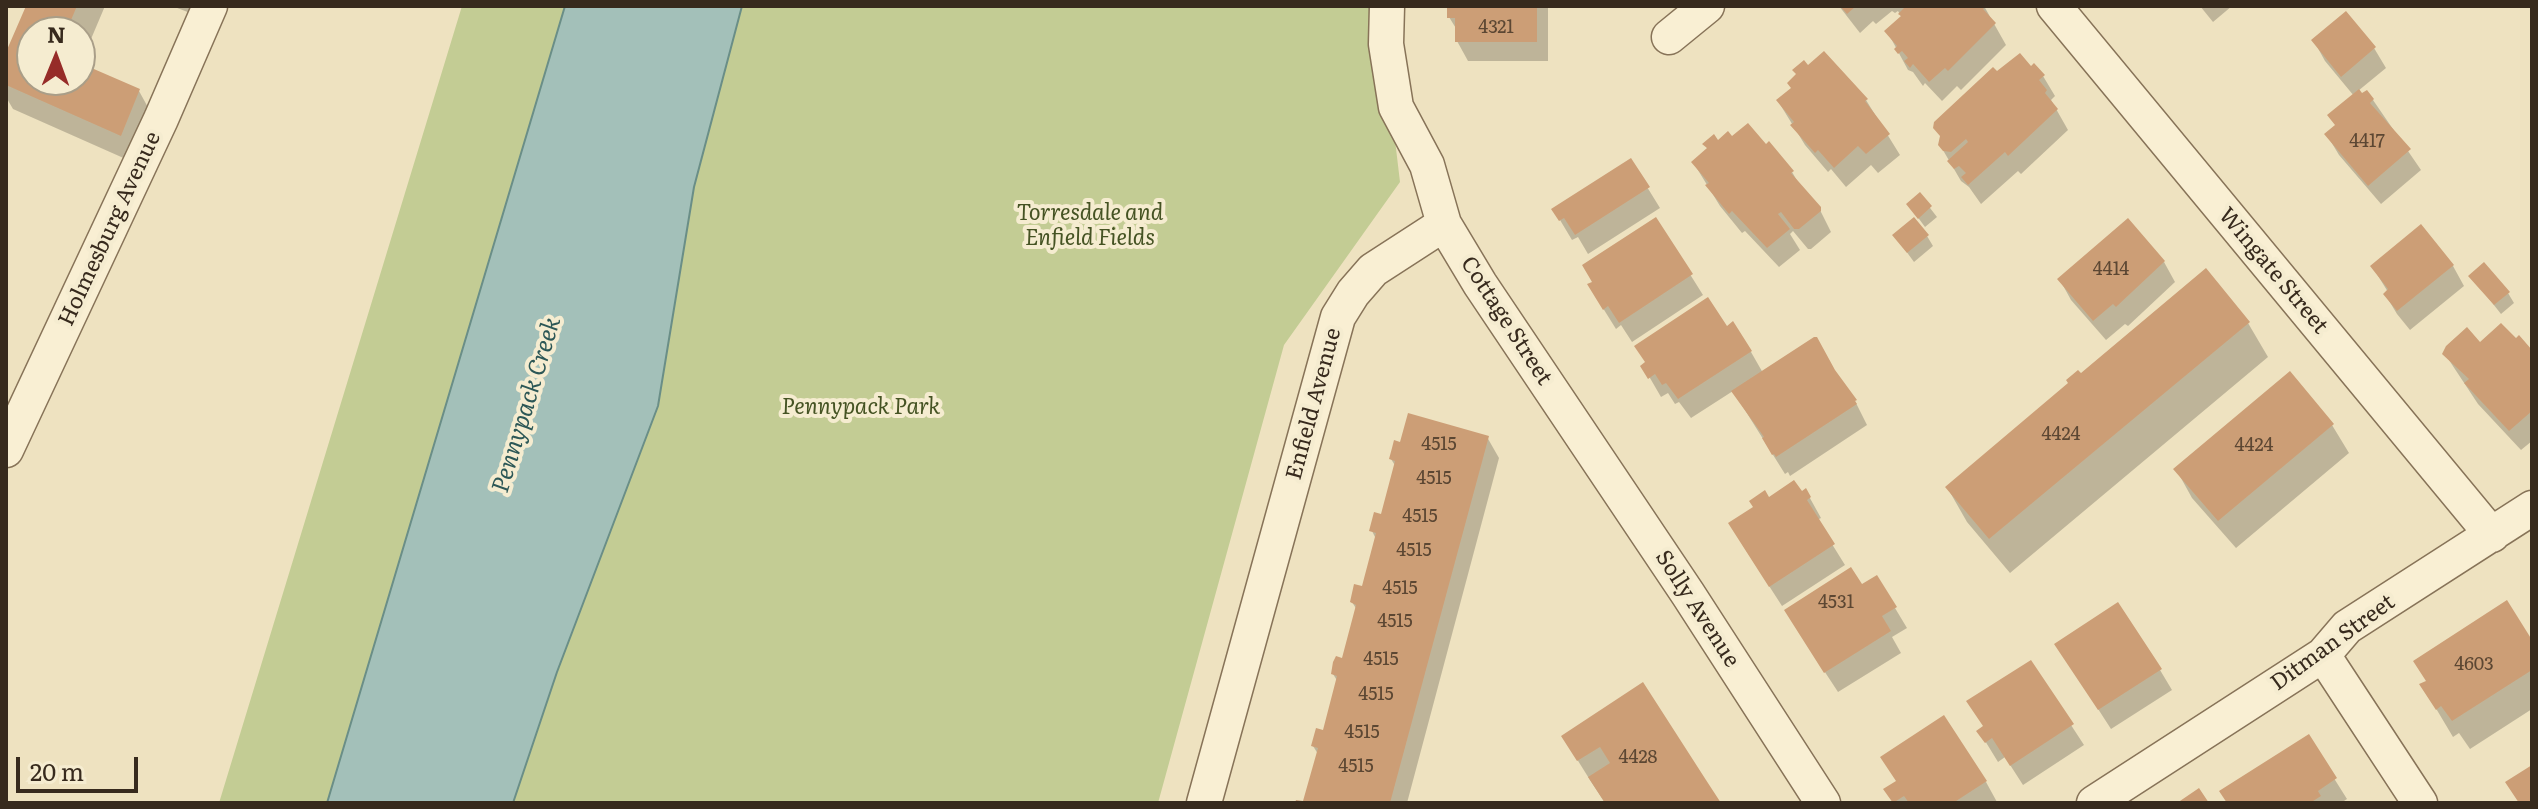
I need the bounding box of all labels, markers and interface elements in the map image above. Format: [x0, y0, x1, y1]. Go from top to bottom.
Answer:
north arrow [16, 16, 96, 96]
text: N [47, 17, 66, 50]
house number: 4321 [1478, 17, 1514, 39]
street label: Holmesburg Avenue [53, 128, 167, 330]
house number: 4417 [2349, 131, 2385, 153]
park label: Torresdale and Enfield Fields [1017, 201, 1163, 252]
street label: Wingate Street [2213, 203, 2333, 339]
street label: Cottage Street [1455, 252, 1557, 390]
house number: 4414 [2093, 259, 2129, 281]
water label: Pennypack Creek [487, 314, 567, 496]
street label: Enfield Avenue [1281, 325, 1347, 483]
park label: Pennypack Park [782, 395, 940, 421]
house number: 4424 [2042, 424, 2080, 446]
house number: 4515 [1421, 434, 1457, 456]
house number: 4424 [2235, 435, 2273, 457]
house number: 4515 [1416, 468, 1452, 490]
house number: 4515 [1402, 506, 1438, 528]
house number: 4515 [1396, 540, 1432, 562]
street label: Solly Avenue [1649, 546, 1745, 672]
house number: 4515 [1382, 578, 1418, 600]
street label: Ditman Street [2266, 589, 2400, 697]
house number: 4531 [1818, 592, 1854, 614]
house number: 4515 [1377, 611, 1413, 633]
house number: 4515 [1363, 649, 1399, 671]
house number: 4603 [2454, 654, 2494, 676]
house number: 4515 [1358, 684, 1394, 706]
house number: 4515 [1344, 722, 1380, 744]
scale bar [20, 741, 142, 791]
house number: 4428 [1619, 747, 1657, 769]
text: 20 m [30, 753, 84, 788]
house number: 4515 [1338, 756, 1374, 778]

